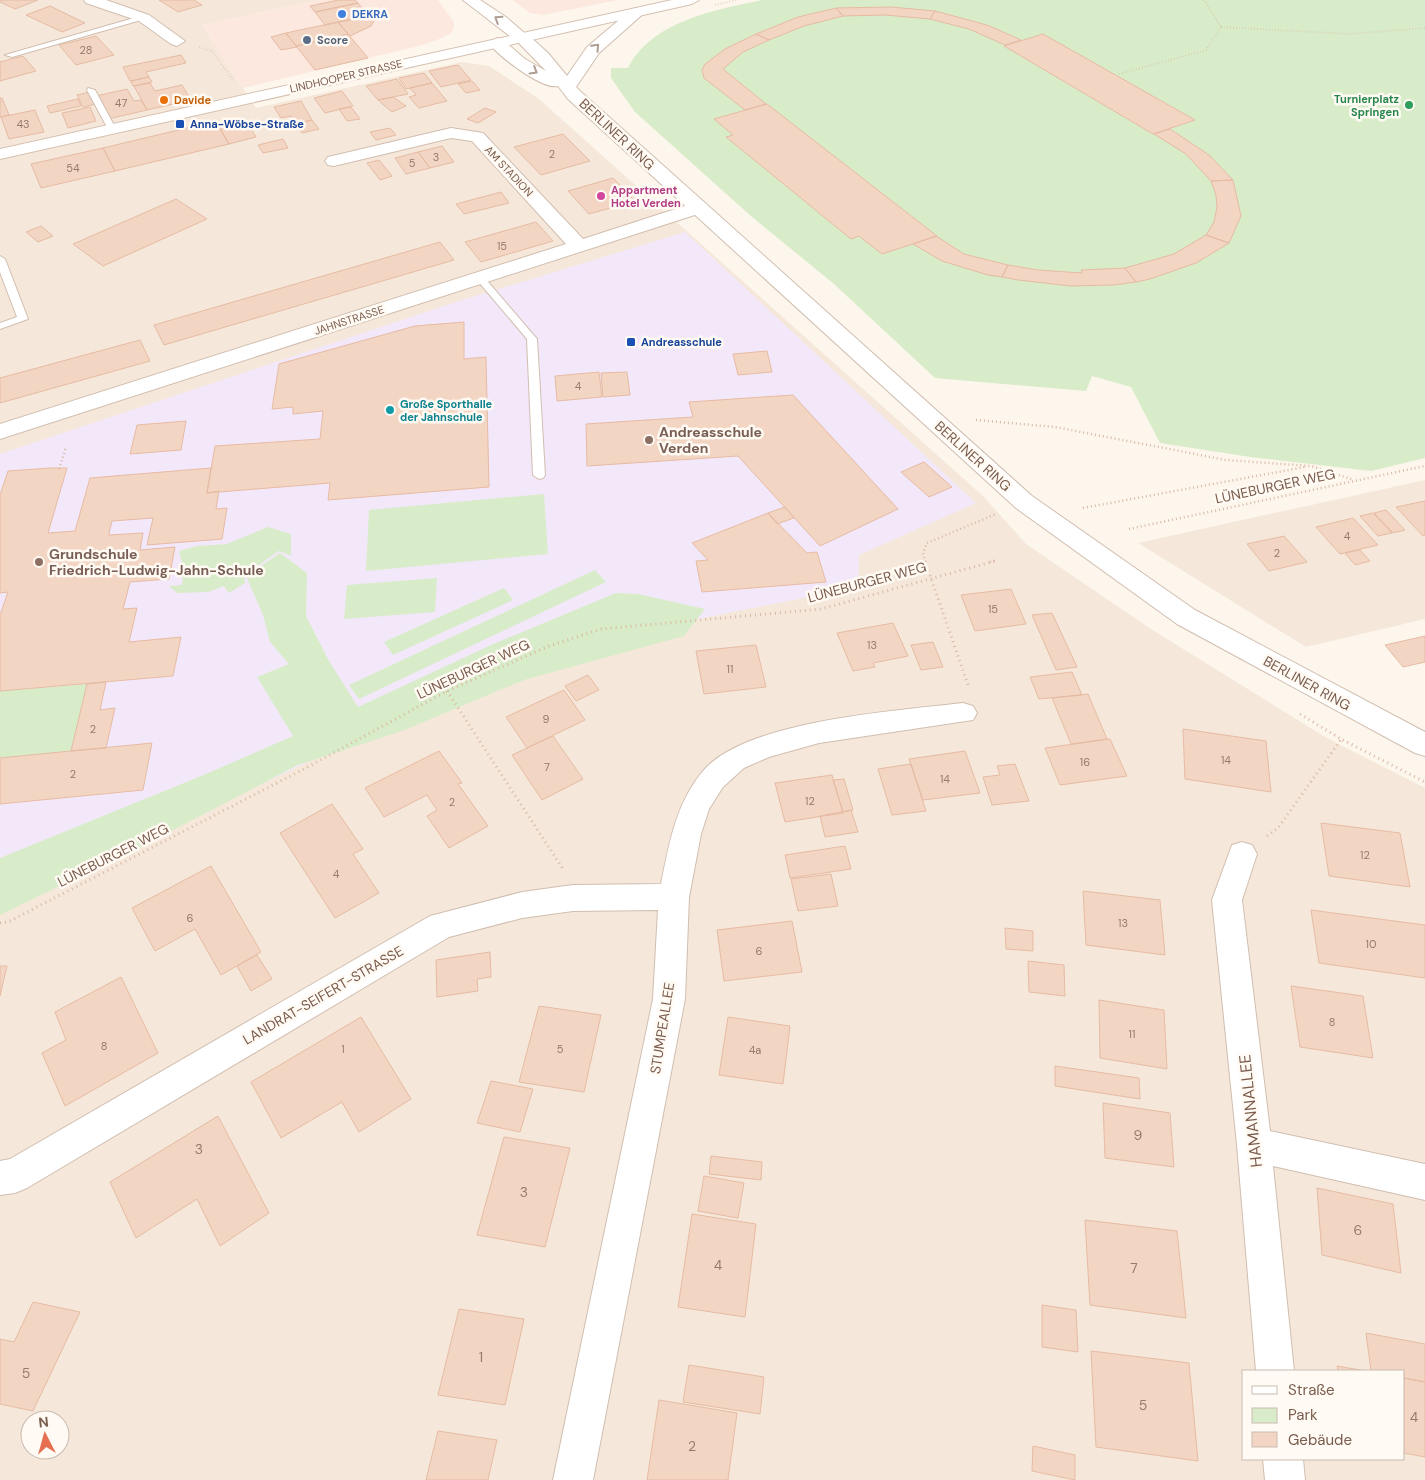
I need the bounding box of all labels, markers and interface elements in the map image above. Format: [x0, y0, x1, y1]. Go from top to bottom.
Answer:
place label: DEKRA [352, 7, 388, 21]
marker: DEKRA [336, 8, 348, 20]
one-way arrow [494, 15, 503, 25]
place label: Score [317, 33, 348, 47]
marker: Score [301, 34, 313, 46]
house number: 28 [80, 43, 92, 57]
one-way arrow [590, 44, 599, 53]
street label: LINDHOOPER STRASSE [288, 56, 404, 96]
one-way arrow [528, 65, 537, 75]
place label: Turnierplatz Springen [1334, 92, 1399, 119]
place label: Davide [174, 93, 211, 107]
marker: Davide [158, 94, 170, 106]
street label: BERLINER RING [575, 94, 659, 174]
house number: 47 [115, 96, 127, 110]
marker: Turnierplatz Springen [1403, 99, 1415, 111]
house number: 43 [16, 117, 30, 131]
place label: Anna-Wöbse-Straße [190, 117, 304, 131]
marker: Anna-Wöbse-Straße [174, 118, 186, 130]
street label: AM STADION [482, 143, 536, 199]
house number: 2 [549, 147, 555, 161]
house number: 3 [433, 150, 439, 164]
house number: 5 [409, 156, 416, 170]
house number: 54 [66, 161, 80, 175]
place label: Appartment Hotel Verden [611, 183, 681, 210]
marker: Appartment Hotel Verden [595, 190, 607, 202]
house number: 15 [497, 239, 507, 253]
street label: JAHNSTRASSE [312, 302, 386, 338]
place label: Andreasschule [641, 335, 722, 349]
marker: Andreasschule [625, 336, 637, 348]
house number: 4 [575, 379, 582, 393]
place label: Große Sporthalle der Jahnschule [400, 397, 493, 424]
marker: Große Sporthalle der Jahnschule [384, 404, 396, 416]
street label: BERLINER RING [931, 417, 1015, 495]
place label: Andreasschule Verden [659, 423, 762, 457]
marker: Andreasschule Verden [643, 434, 655, 446]
street label: LÜNEBURGER WEG [1213, 464, 1337, 508]
house number: 4 [1344, 529, 1351, 543]
place label: Grundschule Friedrich-Ludwig-Jahn-Schule [49, 545, 264, 579]
house number: 2 [1274, 546, 1280, 560]
marker: Grundschule Friedrich-Ludwig-Jahn-Schule [33, 556, 45, 568]
street label: LÜNEBURGER WEG [806, 557, 928, 607]
house number: 15 [988, 602, 998, 616]
street label: LÜNEBURGER WEG [414, 635, 532, 703]
house number: 13 [867, 638, 877, 652]
street label: BERLINER RING [1260, 652, 1354, 714]
house number: 11 [727, 662, 733, 676]
house number: 9 [543, 712, 550, 726]
house number: 2 [90, 722, 96, 736]
house number: 14 [1221, 753, 1231, 767]
house number: 16 [1080, 755, 1090, 769]
house number: 7 [544, 760, 550, 774]
house number: 2 [70, 767, 76, 781]
house number: 14 [940, 772, 950, 786]
house number: 12 [805, 794, 815, 808]
house number: 2 [449, 795, 455, 809]
street label: LÜNEBURGER WEG [54, 819, 172, 891]
house number: 12 [1360, 848, 1370, 862]
house number: 4 [333, 867, 340, 881]
house number: 6 [187, 911, 194, 925]
house number: 13 [1118, 916, 1128, 930]
house number: 10 [1366, 937, 1376, 951]
street label: LANDRAT-SEIFERT-STRASSE [239, 942, 407, 1048]
house number: 6 [756, 944, 763, 958]
street label: STUMPEALLEE [646, 981, 678, 1075]
house number: 8 [1329, 1015, 1335, 1029]
house number: 11 [1129, 1027, 1135, 1041]
house number: 8 [101, 1039, 107, 1053]
house number: 1 [341, 1042, 345, 1056]
house number: 5 [557, 1042, 564, 1056]
house number: 4a [749, 1043, 761, 1057]
street label: HAMANNALLEE [1234, 1054, 1267, 1168]
house number: 9 [1134, 1126, 1143, 1144]
house number: 3 [195, 1140, 203, 1158]
house number: 3 [520, 1183, 528, 1201]
house number: 6 [1354, 1221, 1362, 1239]
house number: 4 [714, 1256, 723, 1274]
house number: 7 [1130, 1259, 1138, 1277]
house number: 1 [479, 1348, 483, 1366]
house number: 5 [22, 1364, 30, 1382]
legend [1242, 1370, 1405, 1460]
text: Straße [1288, 1380, 1335, 1400]
house number: 5 [1139, 1396, 1147, 1414]
text: Park [1288, 1405, 1318, 1425]
house number: 4 [1410, 1408, 1419, 1426]
north arrow [20, 1410, 70, 1460]
text: N [38, 1413, 50, 1432]
text: Gebäude [1288, 1430, 1352, 1450]
house number: 2 [688, 1437, 696, 1455]

